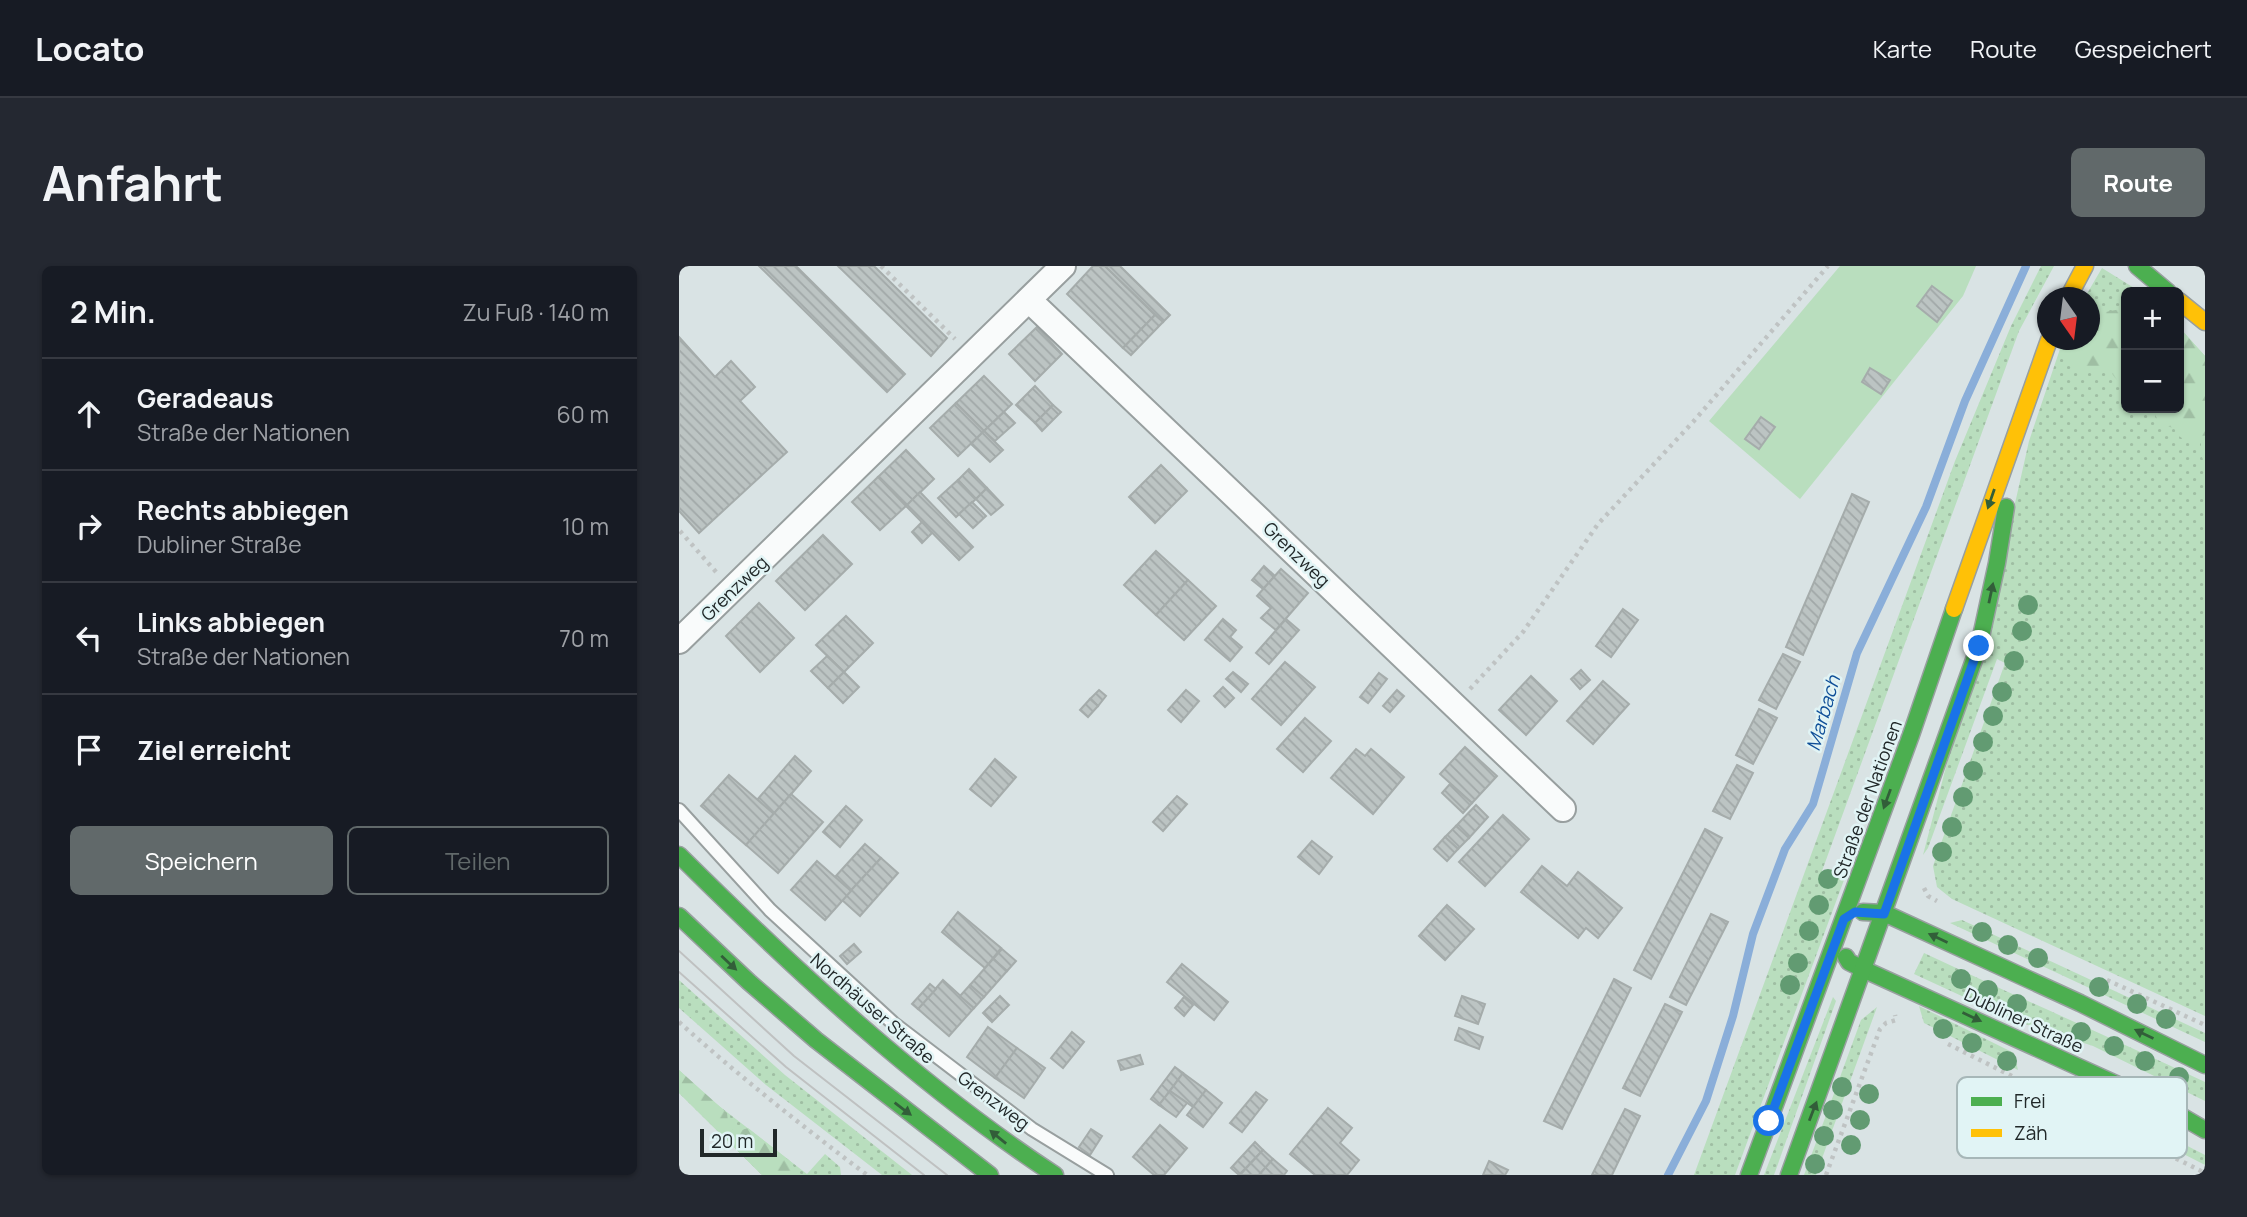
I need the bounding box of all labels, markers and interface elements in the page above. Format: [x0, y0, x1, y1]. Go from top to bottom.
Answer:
text: Locato [35, 26, 145, 71]
text: Karte [1873, 32, 1932, 65]
text: Route [1970, 32, 2037, 65]
text: Gespeichert [2075, 32, 2212, 65]
button: Route [2071, 148, 2205, 217]
text: Anfahrt [42, 149, 223, 216]
north arrow [2037, 287, 2100, 350]
map controls [2121, 287, 2184, 413]
button: + [2121, 287, 2184, 350]
text: 2 Min. [70, 291, 156, 332]
text: Zu Fuß · 140 m [463, 296, 609, 328]
button: − [2121, 350, 2184, 413]
text: Geradeaus [137, 380, 273, 416]
icon: ahead [70, 395, 108, 433]
text: 60 m [557, 398, 609, 430]
text: Straße der Nationen [137, 416, 350, 448]
one-way arrow [1986, 488, 1996, 509]
text: Rechts abbiegen [137, 492, 349, 528]
icon: right [70, 507, 108, 545]
text: 10 m [562, 510, 609, 542]
street label: Grenzweg [1258, 516, 1336, 592]
text: Dubliner Straße [137, 528, 302, 560]
street label: Grenzweg [695, 550, 773, 626]
one-way arrow [1986, 582, 1997, 604]
text: Links abbiegen [137, 604, 325, 640]
icon: left [70, 619, 108, 657]
text: 70 m [559, 622, 609, 654]
route end [1963, 630, 1994, 661]
text: Straße der Nationen [137, 640, 350, 672]
water label: Marbach [1800, 672, 1846, 754]
street label: Straße der Nationen [1827, 717, 1907, 881]
icon: arrive [70, 731, 108, 769]
text: Ziel erreicht [137, 732, 291, 768]
one-way arrow [1881, 788, 1892, 809]
button: Speichern [70, 826, 333, 895]
button: Teilen [347, 826, 609, 895]
one-way arrow [1928, 932, 1948, 944]
street label: Nordhäuser Straße [806, 947, 940, 1069]
one-way arrow [720, 954, 737, 971]
street label: Dubliner Straße [1961, 982, 2087, 1058]
one-way arrow [1962, 1011, 1982, 1023]
one-way arrow [2134, 1029, 2154, 1040]
street label: Grenzweg [953, 1065, 1035, 1135]
legend [1957, 1077, 2187, 1158]
text: Frei [2014, 1088, 2046, 1114]
one-way arrow [1808, 1101, 1819, 1122]
one-way arrow [894, 1102, 912, 1116]
route start [1753, 1105, 1784, 1136]
text: Zäh [2014, 1120, 2048, 1146]
scale bar [700, 1126, 777, 1158]
text: 20 m [711, 1128, 753, 1154]
one-way arrow [990, 1129, 1008, 1144]

